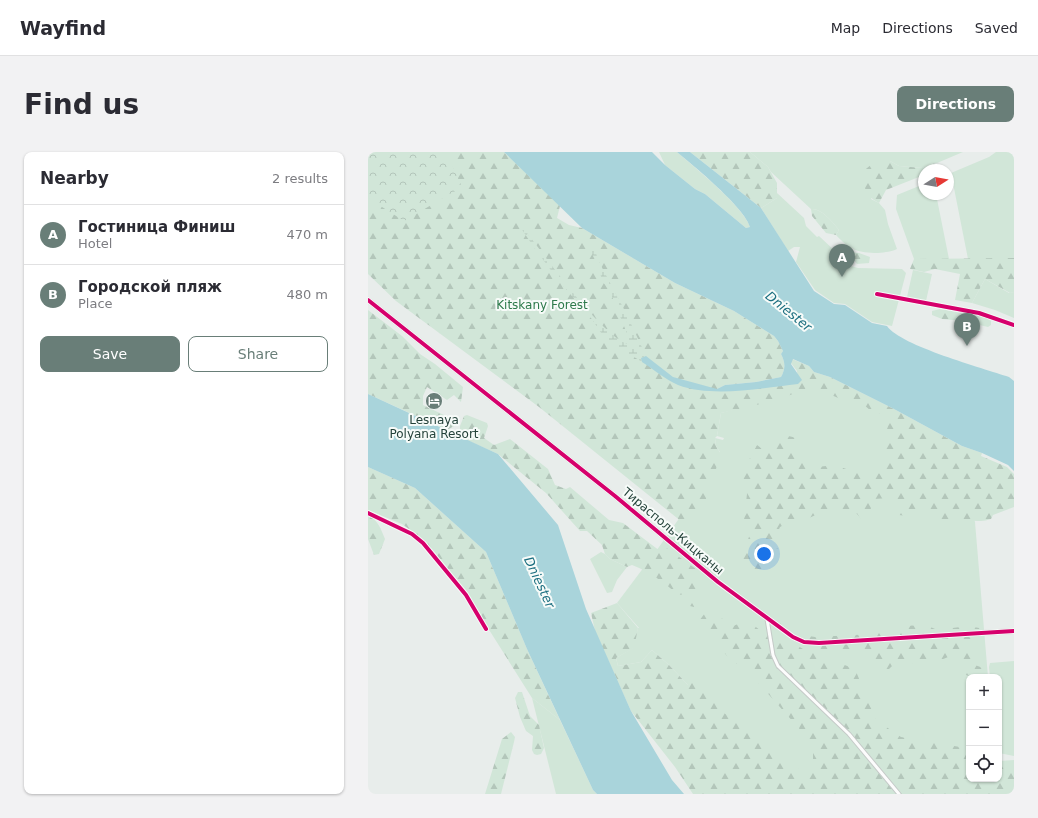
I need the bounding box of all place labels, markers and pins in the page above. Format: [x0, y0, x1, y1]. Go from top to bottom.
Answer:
pin: A [829, 244, 855, 277]
pin: B [954, 313, 980, 346]
hotel icon: Lesnaya Polyana Resort [424, 391, 444, 411]
place label: Lesnaya Polyana Resort [389, 413, 479, 441]

